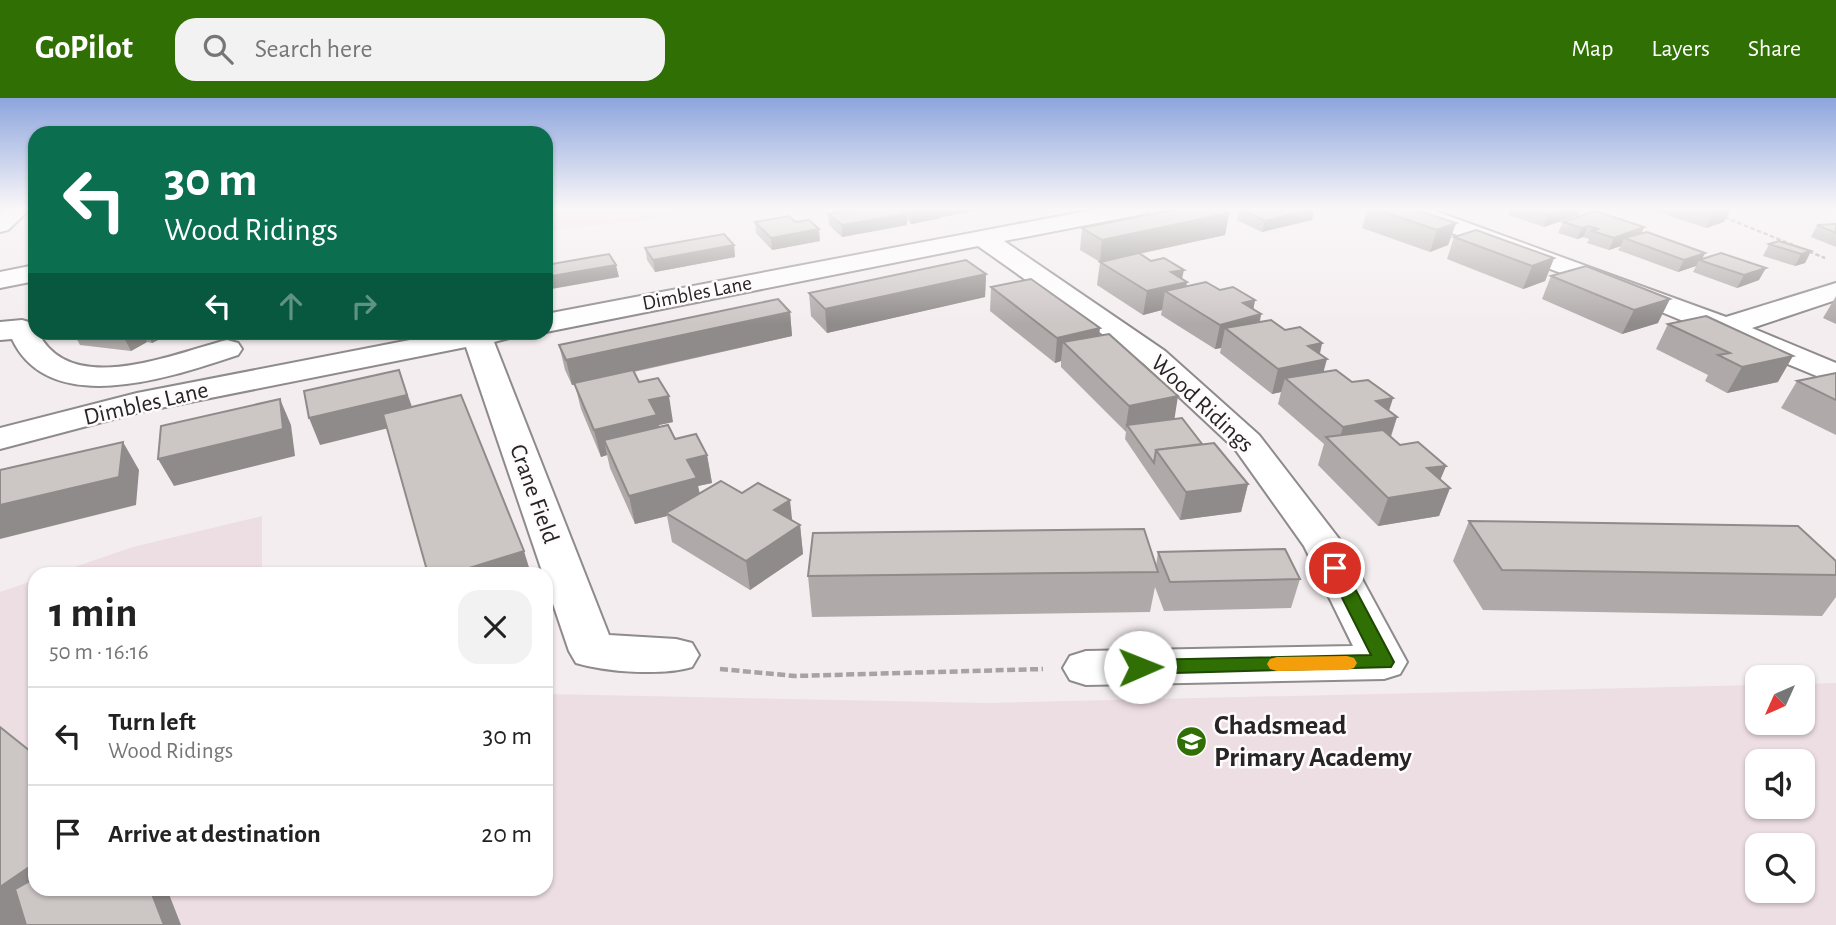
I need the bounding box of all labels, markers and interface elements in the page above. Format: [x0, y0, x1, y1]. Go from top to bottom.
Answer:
search box [175, 18, 665, 81]
icon: search [199, 30, 237, 68]
text: GoPilot [35, 32, 133, 65]
text: Search here [255, 36, 372, 62]
text: Map [1571, 37, 1613, 61]
text: Layers [1651, 37, 1710, 61]
text: Share [1748, 37, 1801, 61]
icon: left [49, 154, 140, 245]
text: 30 m [164, 156, 258, 205]
text: Wood Ridings [164, 214, 338, 246]
street label: Dimbles Lane [640, 272, 754, 314]
icon: left [199, 287, 237, 325]
icon: ahead [272, 287, 310, 325]
icon: right [345, 287, 383, 325]
street label: Wood Ridings [1146, 351, 1258, 457]
street label: Dimbles Lane [81, 378, 211, 430]
street label: Crane Field [505, 441, 563, 547]
pin [1305, 538, 1365, 598]
icon: arrive [1316, 549, 1354, 587]
button: close [458, 590, 532, 664]
text: 1 min [49, 592, 138, 634]
position arrow [1103, 630, 1177, 704]
text: 50 m · 16:16 [49, 641, 149, 664]
north arrow [1745, 665, 1815, 735]
map controls [1745, 665, 1815, 903]
text: Turn left [108, 709, 196, 735]
place label: Chadsmead Primary Academy [1214, 712, 1412, 772]
icon: left [49, 717, 87, 755]
text: 30 m [482, 723, 532, 749]
school or university icon: Chadsmead Primary Academy [1174, 725, 1208, 759]
text: Wood Ridings [108, 740, 233, 763]
button: sound [1745, 749, 1815, 819]
icon: arrive [49, 815, 87, 853]
text: Arrive at destination [108, 821, 321, 847]
text: 20 m [481, 821, 532, 847]
button: search [1745, 833, 1815, 903]

